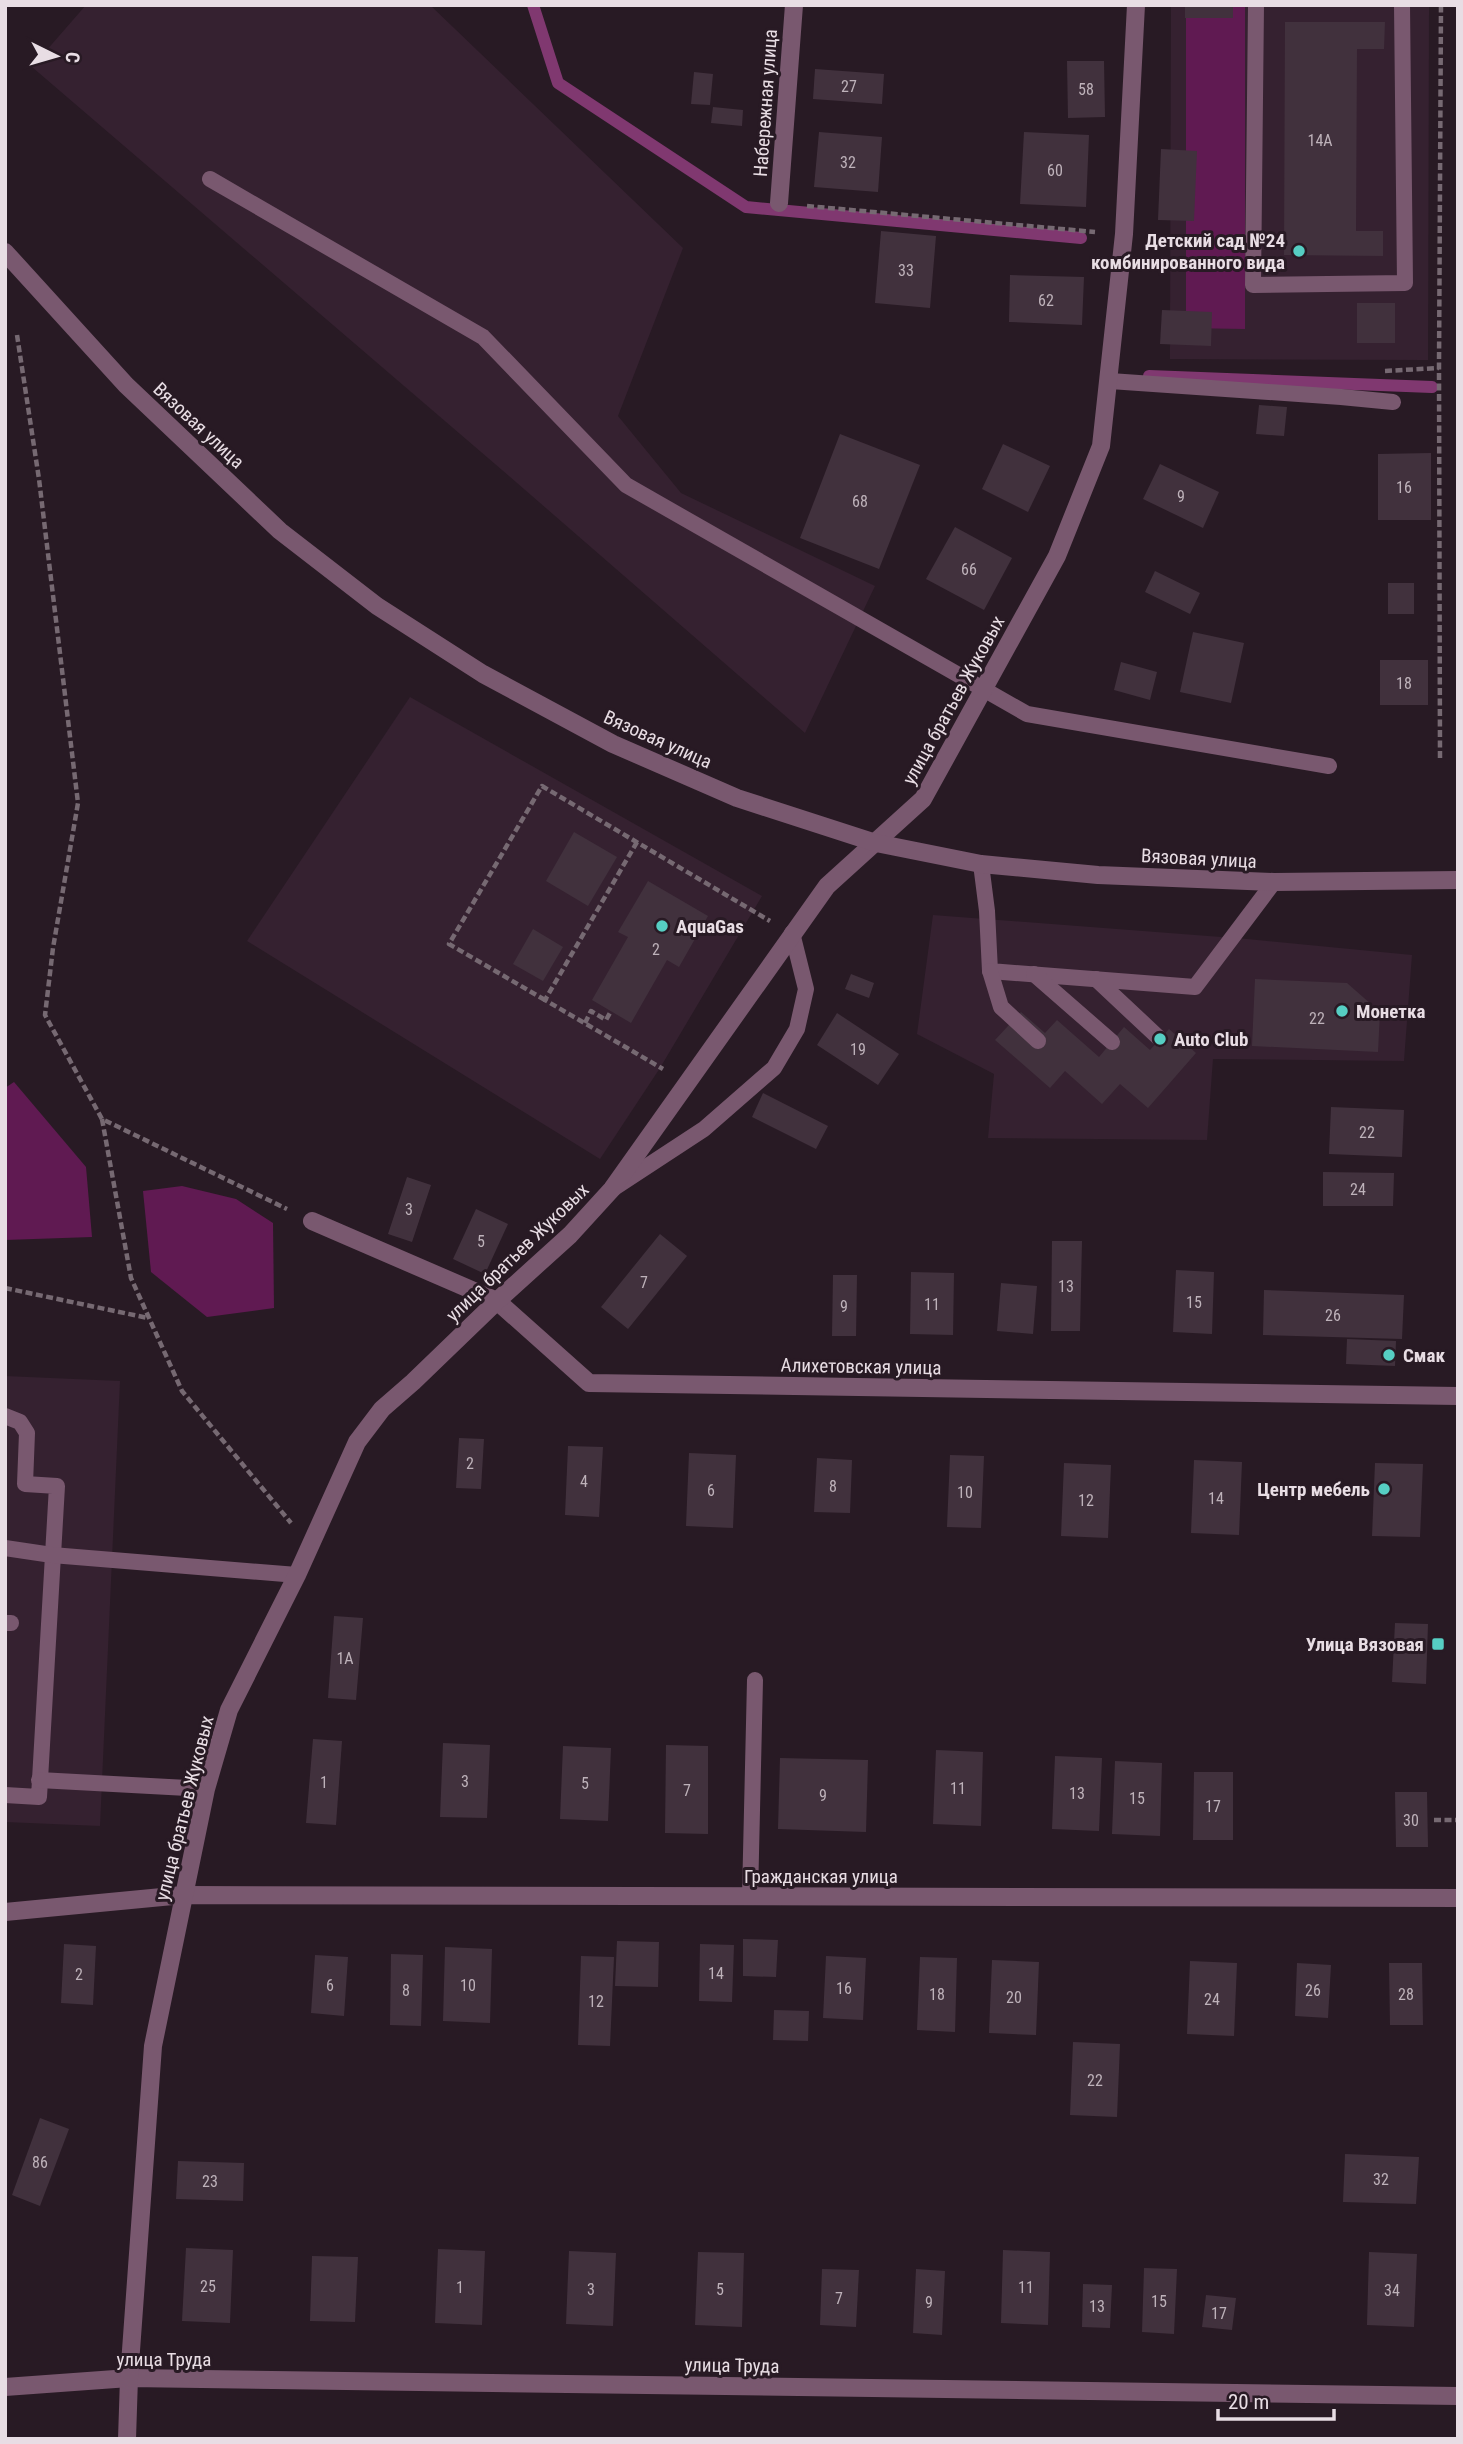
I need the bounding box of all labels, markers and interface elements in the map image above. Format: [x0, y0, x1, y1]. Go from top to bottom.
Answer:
north arrow [21, 21, 91, 91]
street label: Набережная улица [749, 28, 782, 178]
text: С [60, 51, 84, 64]
house number: 27 [841, 77, 857, 96]
house number: 58 [1078, 80, 1094, 99]
house number: 14А [1307, 131, 1333, 150]
house number: 32 [840, 153, 856, 172]
house number: 60 [1047, 161, 1063, 180]
place label: Детский сад №24 комбинированного вида [1091, 229, 1285, 274]
marker: Детский сад №24 комбинированного вида [1291, 243, 1307, 259]
house number: 33 [898, 261, 914, 280]
house number: 62 [1038, 291, 1054, 310]
street label: Вязовая улица [148, 377, 249, 473]
house number: 16 [1396, 478, 1412, 497]
house number: 9 [1177, 487, 1185, 506]
house number: 68 [852, 492, 868, 511]
house number: 66 [961, 560, 977, 579]
street label: улица братьев Жуковых [897, 612, 1009, 789]
house number: 18 [1396, 674, 1412, 693]
street label: Вязовая улица [600, 705, 715, 773]
street label: Вязовая улица [1141, 844, 1257, 873]
place label: AquaGas [676, 915, 744, 938]
marker: AquaGas [654, 918, 670, 934]
house number: 2 [652, 940, 660, 959]
place label: Монетка [1356, 1000, 1426, 1023]
marker: Монетка [1334, 1003, 1350, 1019]
house number: 22 [1309, 1009, 1325, 1028]
place label: Auto Club [1174, 1028, 1248, 1051]
marker: Auto Club [1152, 1031, 1168, 1047]
house number: 19 [850, 1040, 866, 1059]
house number: 22 [1359, 1123, 1375, 1142]
street label: улица братьев Жуковых [441, 1178, 594, 1327]
house number: 24 [1350, 1180, 1366, 1199]
house number: 3 [405, 1200, 413, 1219]
house number: 5 [477, 1232, 485, 1251]
house number: 7 [640, 1273, 648, 1292]
house number: 13 [1058, 1277, 1074, 1296]
house number: 15 [1186, 1293, 1202, 1312]
house number: 11 [924, 1295, 940, 1314]
house number: 9 [840, 1297, 848, 1316]
house number: 26 [1325, 1306, 1341, 1325]
place label: Смак [1403, 1344, 1445, 1367]
marker: Смак [1381, 1347, 1397, 1363]
street label: Алихетовская улица [780, 1354, 942, 1379]
house number: 2 [466, 1454, 474, 1473]
house number: 4 [580, 1472, 588, 1491]
house number: 8 [829, 1477, 837, 1496]
place label: Центр мебель [1257, 1478, 1370, 1501]
house number: 6 [707, 1481, 715, 1500]
marker: Центр мебель [1376, 1481, 1392, 1497]
house number: 10 [957, 1483, 973, 1502]
house number: 14 [1208, 1489, 1224, 1508]
house number: 12 [1078, 1491, 1094, 1510]
place label: Улица Вязовая [1306, 1633, 1424, 1656]
marker: Улица Вязовая [1430, 1636, 1446, 1652]
house number: 1А [336, 1649, 354, 1668]
street label: улица братьев Жуковых [150, 1713, 219, 1903]
house number: 3 [461, 1772, 469, 1791]
house number: 1 [320, 1773, 328, 1792]
house number: 5 [581, 1774, 589, 1793]
house number: 11 [950, 1779, 966, 1798]
house number: 7 [683, 1781, 691, 1800]
house number: 13 [1069, 1784, 1085, 1803]
house number: 9 [819, 1786, 827, 1805]
house number: 15 [1129, 1789, 1145, 1808]
house number: 17 [1205, 1797, 1221, 1816]
house number: 30 [1403, 1811, 1419, 1830]
street label: Гражданская улица [744, 1865, 898, 1888]
house number: 14 [708, 1964, 724, 1983]
house number: 2 [75, 1965, 83, 1984]
house number: 6 [326, 1976, 334, 1995]
house number: 10 [460, 1976, 476, 1995]
house number: 16 [836, 1979, 852, 1998]
house number: 8 [402, 1981, 410, 2000]
house number: 26 [1305, 1981, 1321, 2000]
house number: 18 [929, 1985, 945, 2004]
house number: 28 [1398, 1985, 1414, 2004]
house number: 20 [1006, 1988, 1022, 2007]
house number: 24 [1204, 1990, 1220, 2009]
house number: 12 [588, 1992, 604, 2011]
house number: 22 [1087, 2071, 1103, 2090]
house number: 86 [32, 2153, 48, 2172]
house number: 32 [1373, 2170, 1389, 2189]
house number: 23 [202, 2172, 218, 2191]
house number: 25 [200, 2277, 216, 2296]
house number: 1 [456, 2278, 464, 2297]
house number: 11 [1018, 2278, 1034, 2297]
house number: 3 [587, 2280, 595, 2299]
house number: 5 [716, 2280, 724, 2299]
house number: 34 [1384, 2281, 1400, 2300]
house number: 7 [835, 2289, 843, 2308]
house number: 15 [1151, 2292, 1167, 2311]
house number: 9 [925, 2293, 933, 2312]
house number: 13 [1089, 2297, 1105, 2316]
house number: 17 [1211, 2304, 1227, 2323]
street label: улица Труда [117, 2348, 211, 2371]
street label: улица Труда [684, 2353, 780, 2378]
scale bar [1218, 2378, 1334, 2422]
text: 20 m [1228, 2390, 1269, 2414]

